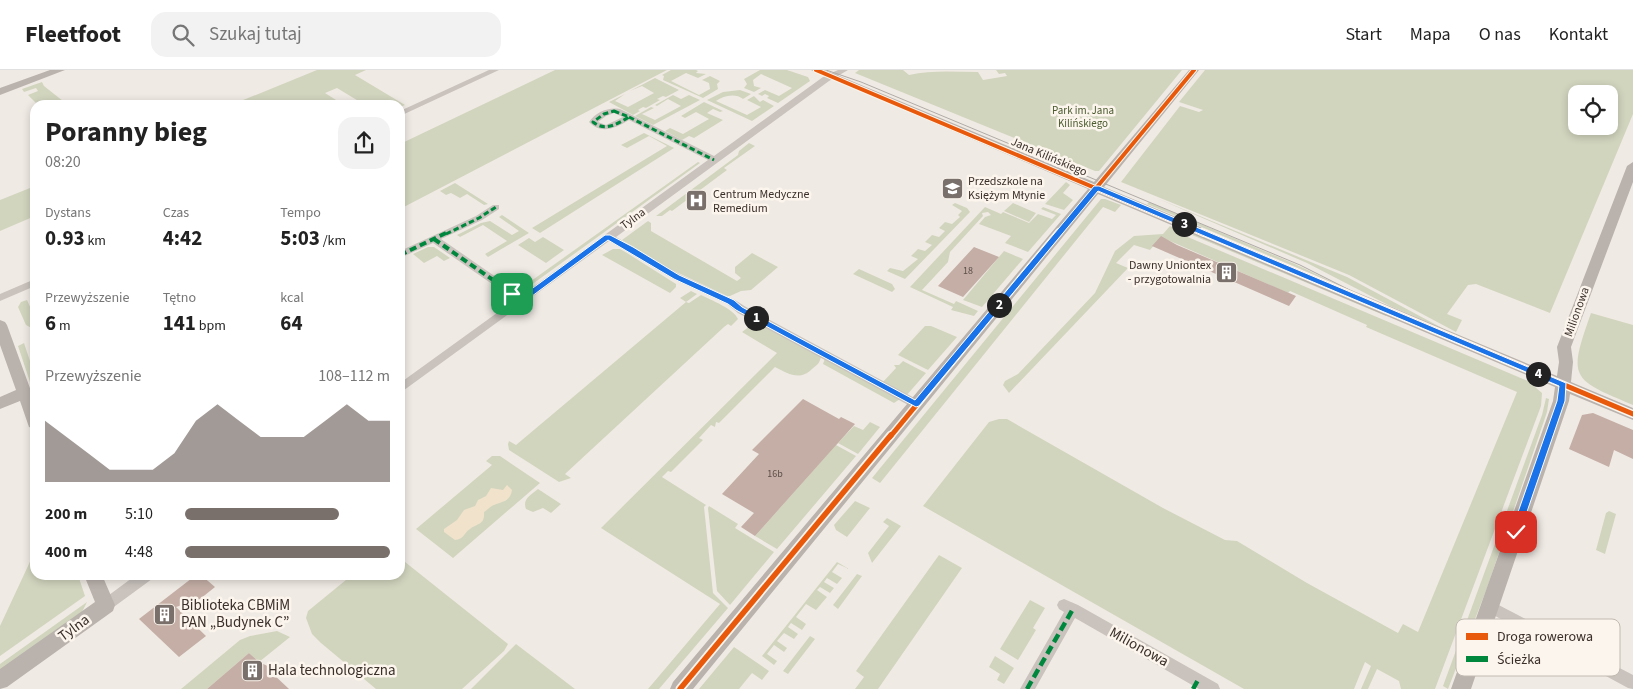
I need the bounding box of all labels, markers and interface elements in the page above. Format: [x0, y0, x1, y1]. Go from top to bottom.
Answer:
search box [151, 12, 501, 57]
text: Fleetfoot [25, 17, 121, 52]
icon: search [169, 21, 197, 49]
text: Szukaj tutaj [209, 21, 302, 48]
text: Start [1345, 22, 1382, 47]
text: Mapa [1410, 22, 1451, 47]
text: O nas [1479, 22, 1521, 47]
text: Kontakt [1549, 22, 1608, 47]
map controls [1568, 85, 1618, 135]
button: locate [1568, 85, 1618, 135]
park label: Park im. Jana Kilińskiego [1052, 103, 1114, 131]
text: Poranny bieg [45, 112, 207, 152]
button: share [338, 117, 390, 169]
street label: Jana Kilińskiego [1008, 133, 1090, 181]
text: 08:20 [45, 151, 81, 173]
place label: Przedszkole na Księżym Młynie [968, 173, 1045, 204]
school or university icon: Przedszkole na Księżym Młynie [940, 176, 964, 200]
place label: Centrum Medyczne Remedium [713, 186, 809, 217]
hospital icon: Centrum Medyczne Remedium [685, 189, 709, 213]
text: Dystans [45, 203, 91, 223]
text: Czas [163, 203, 189, 223]
text: Tempo [280, 203, 321, 223]
street label: Tylna [617, 204, 649, 234]
pin: 3 [1172, 212, 1196, 236]
text: 3 [1181, 214, 1188, 234]
text: 0.93 [45, 223, 85, 253]
text: 4:42 [163, 223, 202, 253]
text: 5:03 [280, 223, 320, 253]
text: km [85, 231, 106, 251]
text: /km [320, 231, 346, 251]
place label: Dawny Uniontex - przygotowalnia [1128, 257, 1212, 288]
building icon: Dawny Uniontex - przygotowalnia [1215, 260, 1239, 284]
house number: 18 [963, 264, 973, 278]
pin [491, 273, 533, 315]
icon: arrive [498, 280, 526, 308]
street label: Milionowa [1560, 285, 1594, 339]
text: Przewyższenie [45, 288, 129, 308]
text: Tętno [163, 288, 196, 308]
text: kcal [280, 288, 304, 308]
pin: 2 [986, 292, 1012, 318]
text: 2 [996, 295, 1003, 315]
pin: 1 [744, 306, 768, 330]
text: 6 [45, 308, 56, 338]
text: 141 [163, 308, 196, 338]
text: 64 [280, 308, 303, 338]
text: 1 [753, 308, 760, 328]
text: m [56, 316, 71, 336]
text: bpm [196, 316, 226, 336]
pin: 4 [1526, 362, 1550, 386]
text: 4 [1535, 364, 1542, 384]
text: Przewyższenie [45, 365, 142, 387]
text: 108–112 m [318, 365, 390, 387]
house number: 16b [767, 467, 783, 481]
text: 200 m [45, 503, 87, 525]
text: 5:10 [125, 503, 153, 525]
pin [1495, 511, 1537, 553]
icon: check [1502, 518, 1530, 546]
text: 400 m [45, 541, 87, 563]
text: 4:48 [125, 541, 153, 563]
place label: Biblioteka CBMiM PAN „Budynek C” [181, 595, 290, 633]
building icon: Biblioteka CBMiM PAN „Budynek C” [153, 602, 177, 626]
street label: Tylna [54, 609, 94, 647]
legend [1456, 619, 1620, 676]
street label: Milionowa [1106, 622, 1172, 672]
text: Droga rowerowa [1497, 627, 1593, 647]
text: Ścieżka [1497, 650, 1541, 670]
building icon: Hala technologiczna [240, 658, 264, 682]
place label: Hala technologiczna [268, 660, 396, 681]

